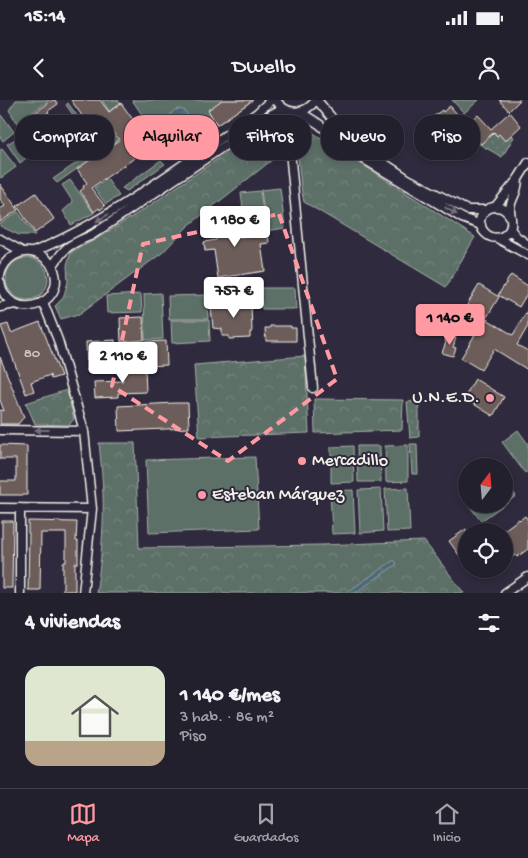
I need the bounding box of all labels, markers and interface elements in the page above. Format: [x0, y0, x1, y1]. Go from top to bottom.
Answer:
text: 15:14 [25, 6, 65, 29]
icon: back [25, 54, 53, 82]
icon: person [475, 54, 503, 82]
text: Dwello [232, 55, 296, 81]
chip: Comprar [15, 115, 114, 160]
chip: Alquilar [124, 115, 219, 160]
chip: Filtros [229, 115, 311, 160]
chip: Nuevo [321, 115, 404, 160]
chip: Piso [414, 115, 480, 160]
pin: 1 180 € [189, 206, 281, 248]
one-way arrow [444, 207, 457, 216]
text: 1 180 € [211, 212, 259, 231]
one-way arrow [96, 213, 109, 222]
pin: 757 € [199, 276, 269, 319]
text: 757 € [215, 283, 253, 302]
pin: 1 140 € [404, 304, 496, 346]
text: 1 140 € [427, 310, 473, 329]
pin: 2 110 € [77, 342, 169, 384]
house number: 80 [24, 345, 41, 363]
text: 2 110 € [100, 348, 146, 367]
place label: U.N.E.D. [412, 388, 480, 409]
marker: U.N.E.D. [484, 392, 496, 404]
one-way arrow [34, 426, 50, 434]
place label: Mercadillo [312, 451, 388, 472]
marker: Mercadillo [296, 455, 308, 467]
north arrow [458, 458, 512, 512]
map controls [458, 458, 513, 578]
place label: Esteban Márquez [212, 485, 345, 506]
marker: Esteban Márquez [196, 489, 208, 501]
button: locate [458, 523, 513, 578]
icon: filters [475, 609, 503, 637]
text: 4 viviendas [25, 611, 120, 636]
text: 1 140 €/mes [180, 684, 280, 709]
icon: home [65, 686, 125, 746]
text: 3 hab. · 86 m² [180, 709, 274, 728]
text: Piso [180, 728, 207, 747]
tab: Mapa [67, 800, 99, 847]
tab: Guardados [234, 800, 298, 847]
tab: Inicio [433, 800, 461, 847]

